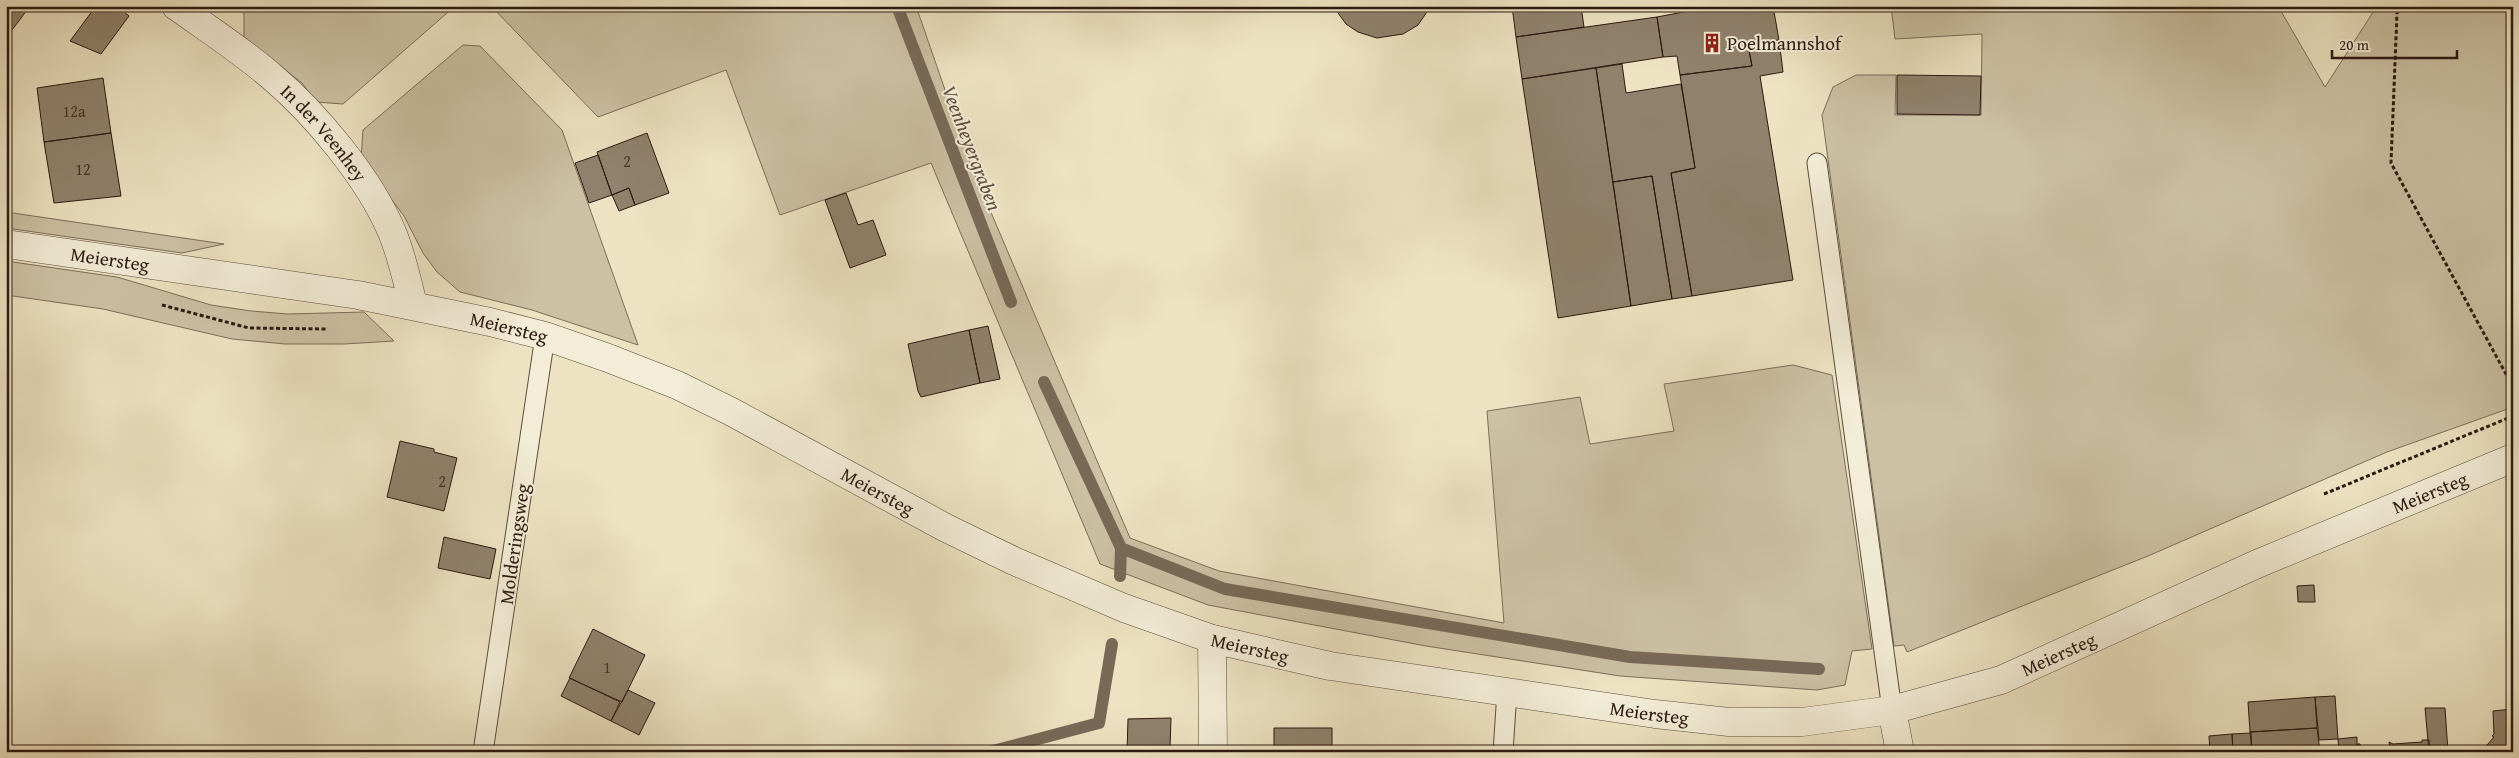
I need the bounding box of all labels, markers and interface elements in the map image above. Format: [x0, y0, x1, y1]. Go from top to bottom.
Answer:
scale bar [2332, 28, 2456, 60]
place label: Poelmannshof [1727, 29, 1843, 57]
building icon: Poelmannshof [1701, 32, 1723, 54]
text: 20 m [2339, 34, 2370, 55]
street label: In der Veenhey [275, 77, 374, 188]
water label: Veenheyergraben [935, 81, 1010, 215]
house number: 12a [63, 99, 86, 123]
house number: 2 [623, 149, 631, 173]
house number: 12 [75, 157, 91, 181]
street label: Meiersteg [69, 240, 152, 279]
street label: Meiersteg [468, 304, 551, 350]
street label: Meiersteg [836, 460, 920, 522]
street label: Meiersteg [2388, 464, 2472, 521]
house number: 2 [438, 469, 446, 493]
street label: Molderingsweg [492, 481, 536, 606]
street label: Meiersteg [1208, 625, 1292, 670]
street label: Meiersteg [2016, 625, 2101, 683]
house number: 1 [603, 655, 611, 679]
street label: Meiersteg [1608, 694, 1691, 732]

